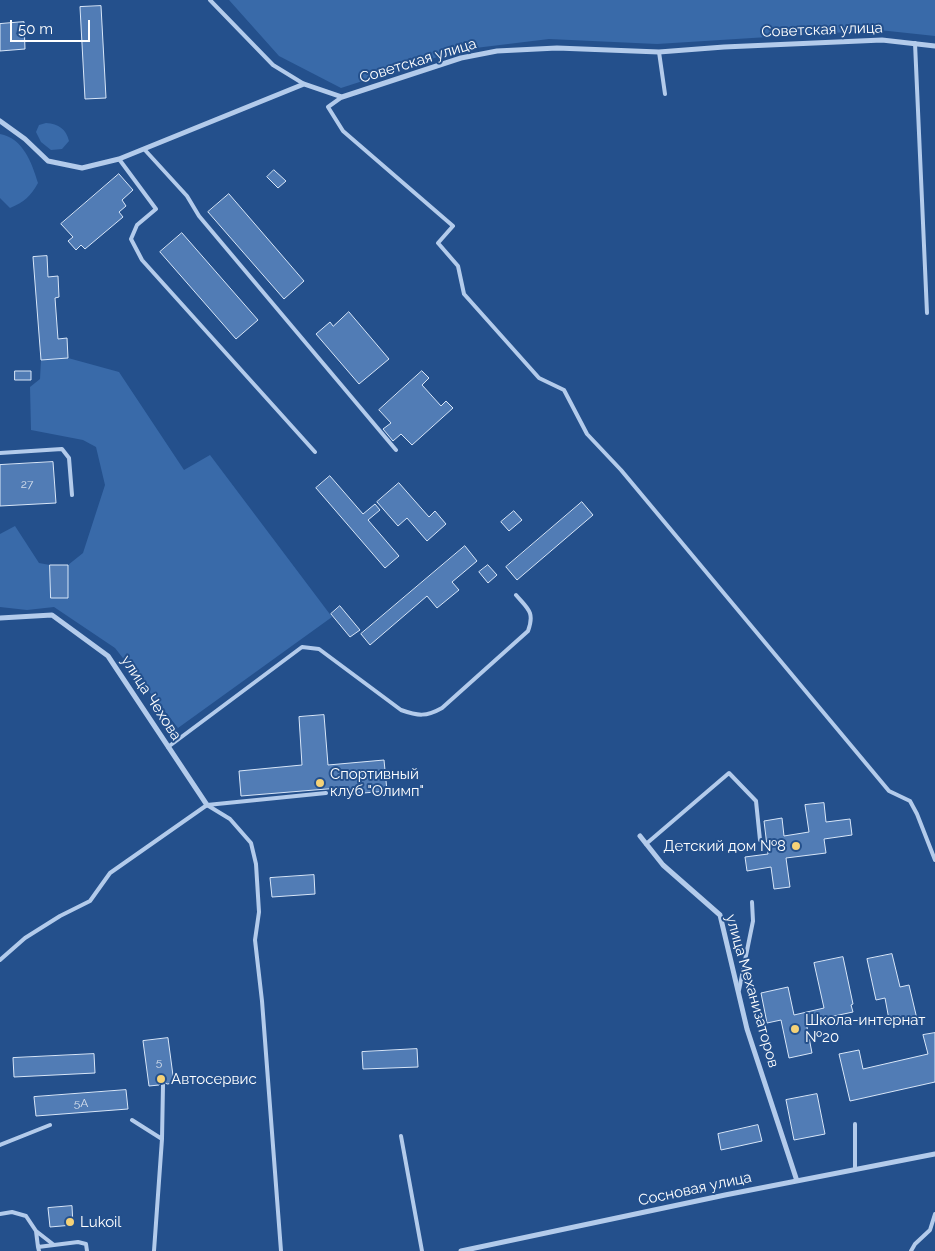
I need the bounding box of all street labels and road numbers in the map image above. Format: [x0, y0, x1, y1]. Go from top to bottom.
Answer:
street label: Советская улица [761, 19, 883, 41]
street label: Советская улица [357, 35, 479, 87]
street label: улица Чехова [117, 652, 185, 744]
street label: улица Механизаторов [721, 912, 783, 1070]
street label: Сосновая улица [637, 1168, 753, 1210]

